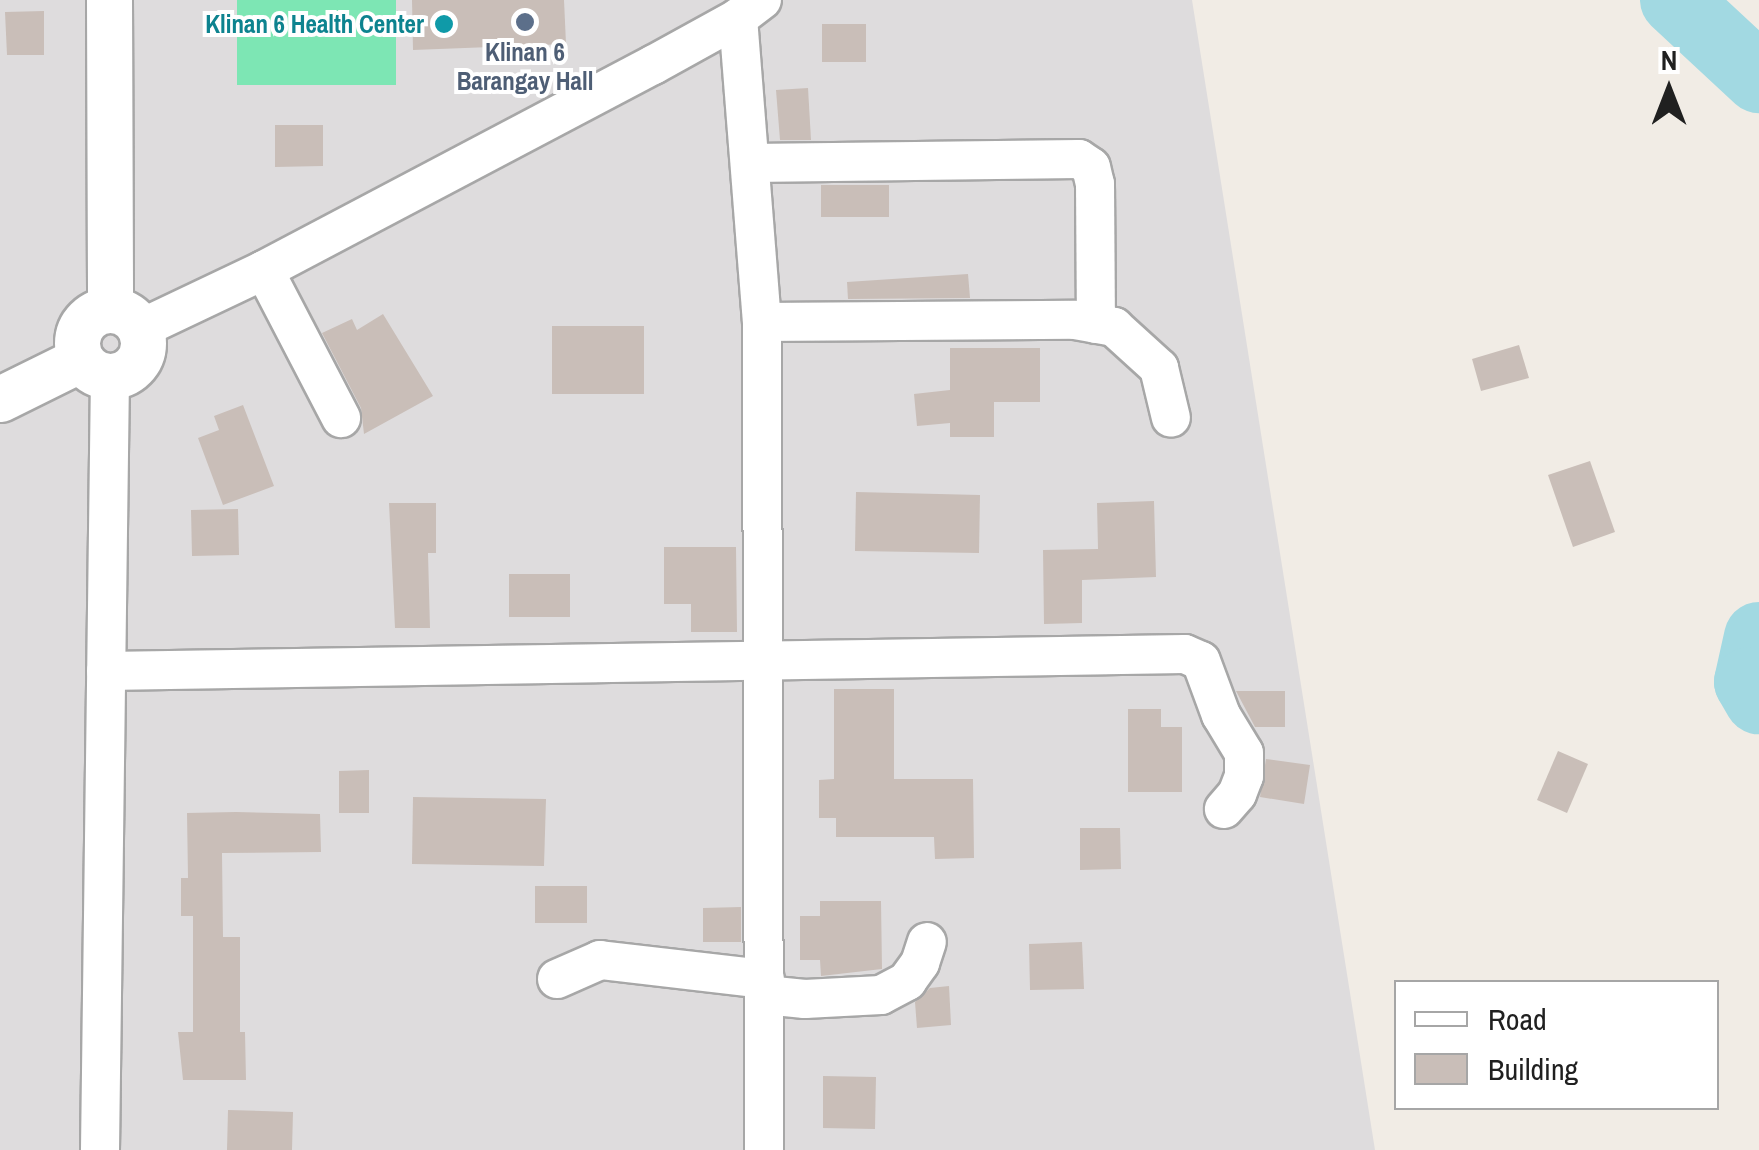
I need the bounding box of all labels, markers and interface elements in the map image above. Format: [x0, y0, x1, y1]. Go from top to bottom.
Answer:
place label: Klinan 6 Health Center [205, 9, 424, 39]
marker: Klinan 6 Barangay Hall [514, 11, 536, 33]
marker: Klinan 6 Health Center [433, 13, 455, 35]
place label: Klinan 6 Barangay Hall [457, 38, 593, 97]
north arrow [1619, 40, 1719, 140]
text: N [1661, 41, 1677, 79]
legend [1394, 980, 1719, 1110]
text: Road [1488, 999, 1547, 1039]
text: Building [1488, 1049, 1578, 1089]

